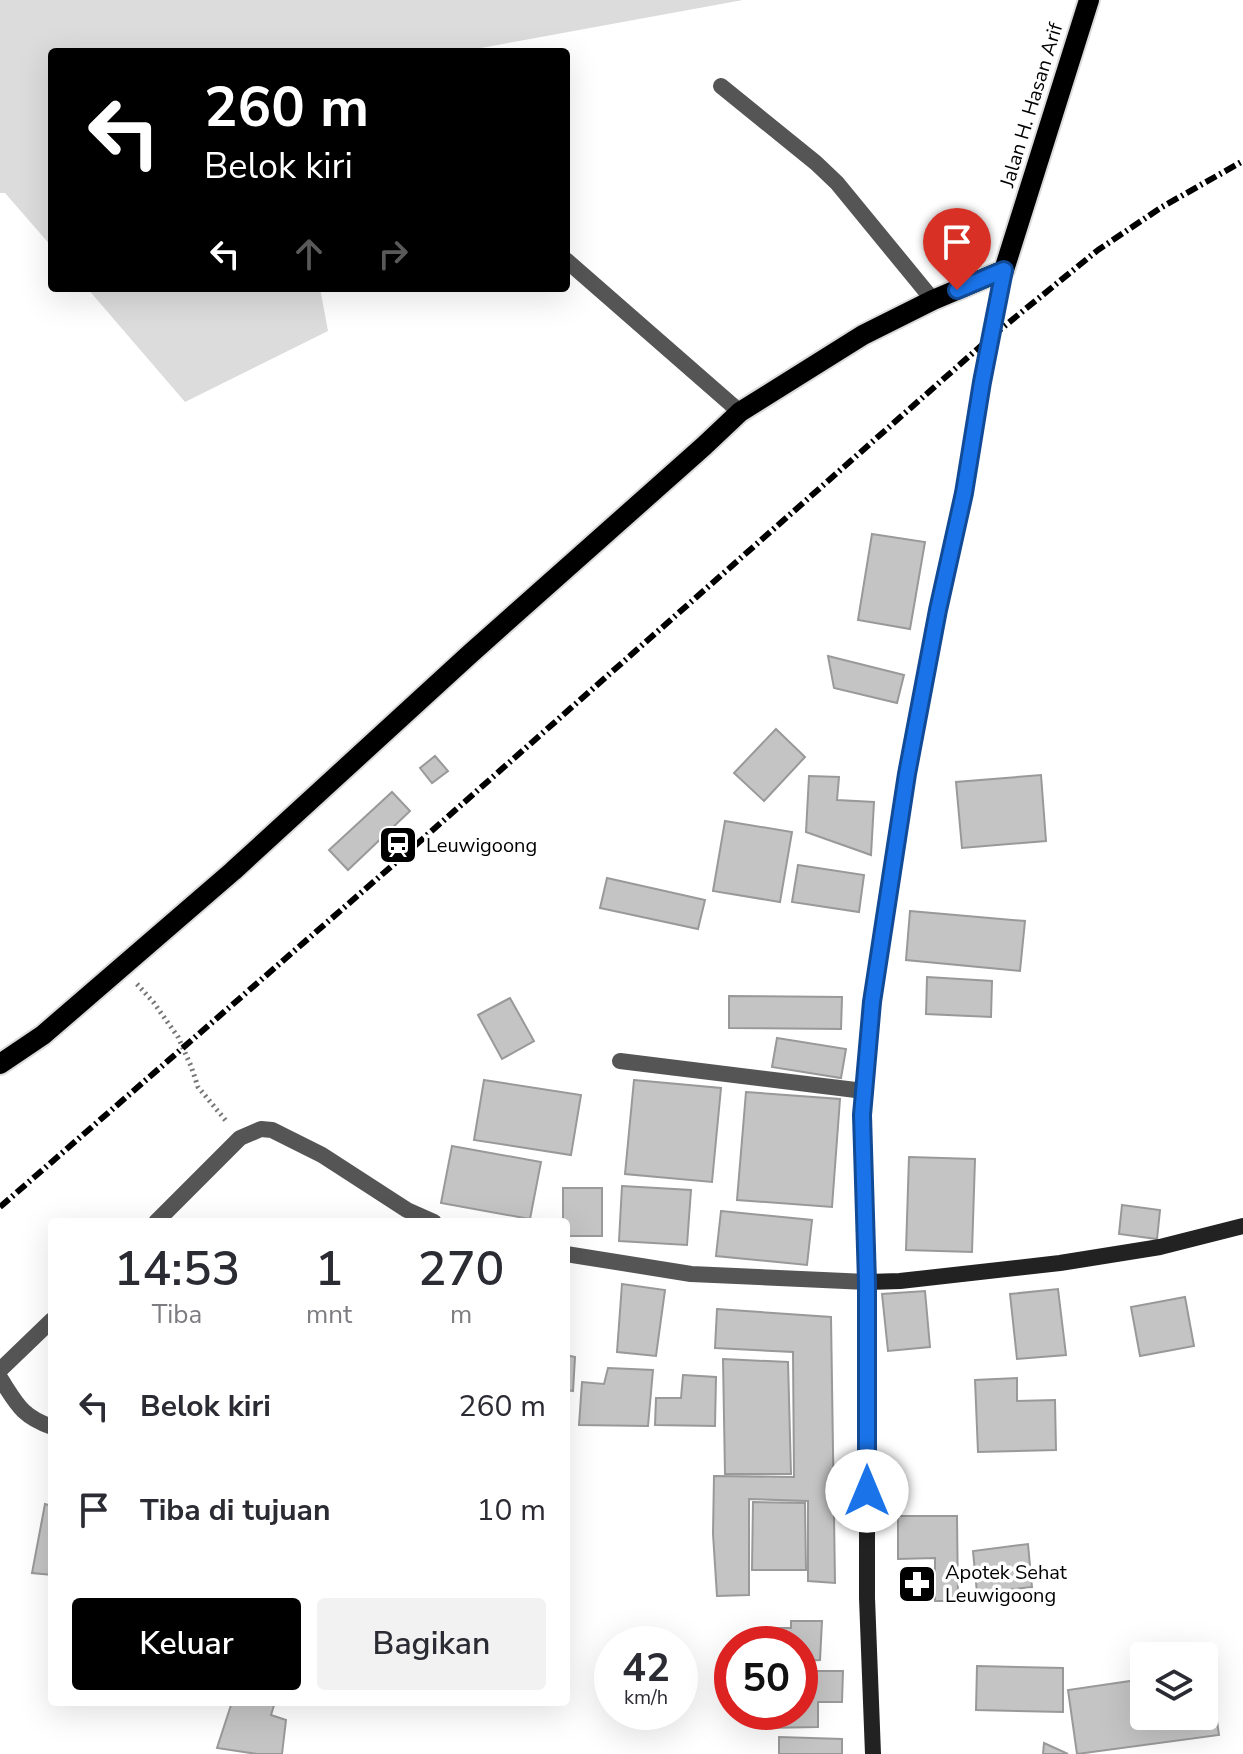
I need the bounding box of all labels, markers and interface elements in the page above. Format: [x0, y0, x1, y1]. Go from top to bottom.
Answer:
street label: Jalan H. Hasan Arif [993, 19, 1069, 192]
text: 260 m [204, 69, 369, 146]
icon: left [72, 80, 176, 184]
text: Belok kiri [204, 142, 353, 191]
pin [923, 208, 991, 290]
icon: arrive [935, 220, 979, 264]
icon: left [203, 232, 247, 276]
icon: ahead [287, 232, 331, 276]
icon: right [371, 232, 415, 276]
station icon: Leuwigoong [377, 824, 419, 866]
place label: Leuwigoong [426, 832, 537, 859]
text: 14:53 [114, 1236, 240, 1302]
text: 1 [315, 1236, 343, 1302]
text: 270 [418, 1236, 504, 1302]
text: Tiba [152, 1297, 202, 1332]
text: mnt [306, 1297, 352, 1332]
text: m [450, 1297, 472, 1332]
icon: left [72, 1384, 116, 1428]
text: Belok kiri [140, 1386, 271, 1427]
text: 260 m [459, 1386, 546, 1427]
position arrow [825, 1449, 909, 1533]
icon: arrive [72, 1488, 116, 1532]
text: Tiba di tujuan [140, 1490, 331, 1531]
text: 10 m [477, 1490, 546, 1531]
place label: Apotek Sehat Leuwigoong [945, 1559, 1068, 1609]
pharmacy icon: Apotek Sehat Leuwigoong [896, 1563, 938, 1605]
button: Keluar [72, 1598, 301, 1690]
button: Bagikan [317, 1598, 546, 1690]
speed limit sign: 50 [714, 1626, 818, 1730]
text: 42 [622, 1641, 670, 1695]
map controls [1130, 1642, 1218, 1730]
button: layers [1130, 1642, 1218, 1730]
text: km/h [624, 1684, 668, 1711]

